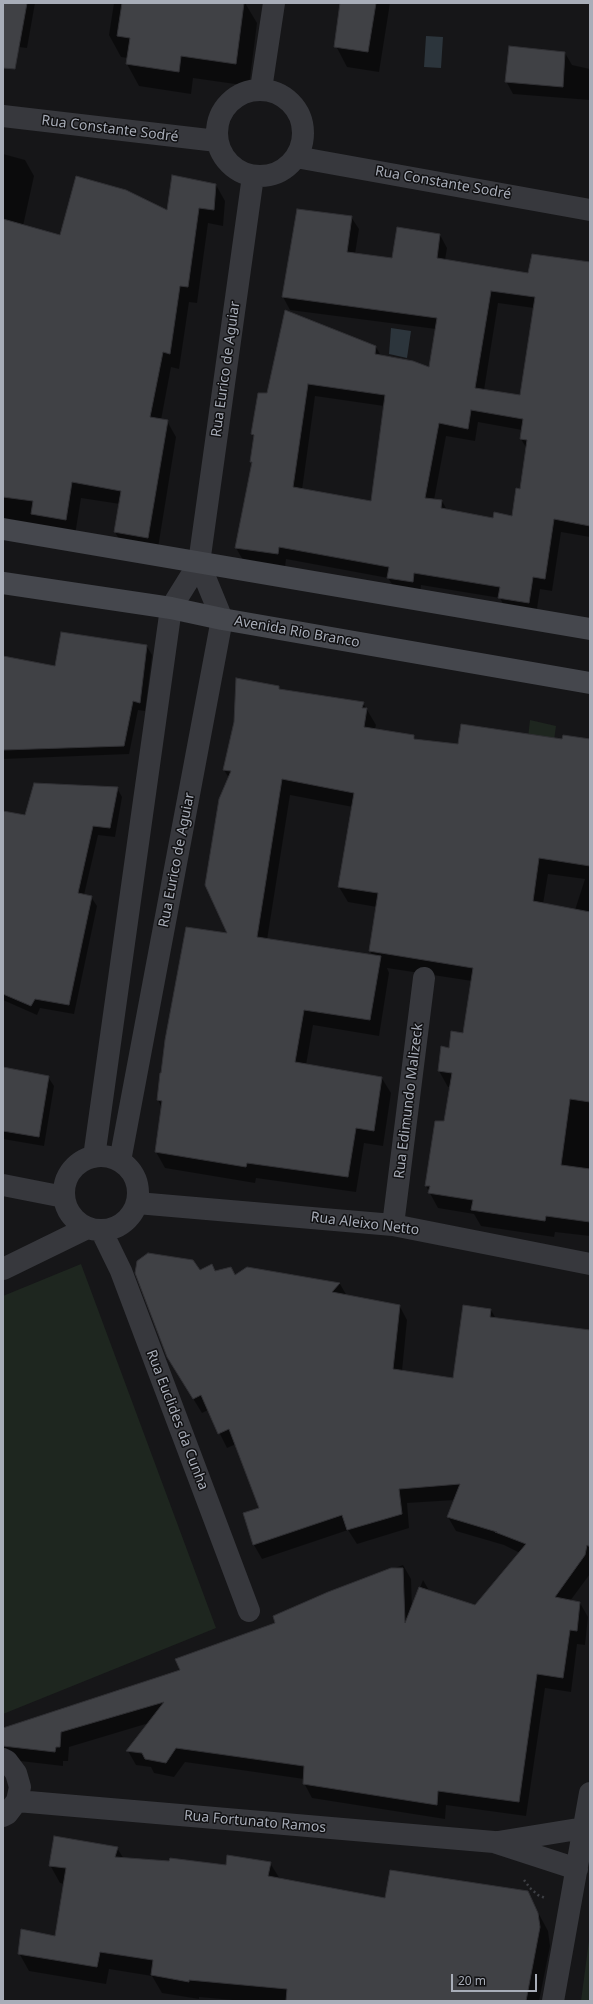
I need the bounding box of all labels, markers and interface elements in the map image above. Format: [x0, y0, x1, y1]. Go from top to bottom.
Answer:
street label: Rua Constante Sodré [41, 112, 179, 146]
street label: Rua Constante Sodré [374, 163, 512, 203]
street label: Rua Eurico de Aguiar [208, 300, 244, 438]
street label: Avenida Rio Branco [233, 613, 361, 651]
street label: Rua Eurico de Aguiar [156, 791, 198, 929]
street label: Rua Edimundo Malizeck [391, 1022, 427, 1180]
street label: Rua Aleixo Netto [310, 1209, 420, 1239]
street label: Rua Euclides da Cunha [142, 1348, 212, 1492]
street label: Rua Fortunato Ramos [183, 1807, 327, 1837]
scale bar [453, 1966, 539, 1992]
text: 20 m [458, 1972, 486, 1989]

